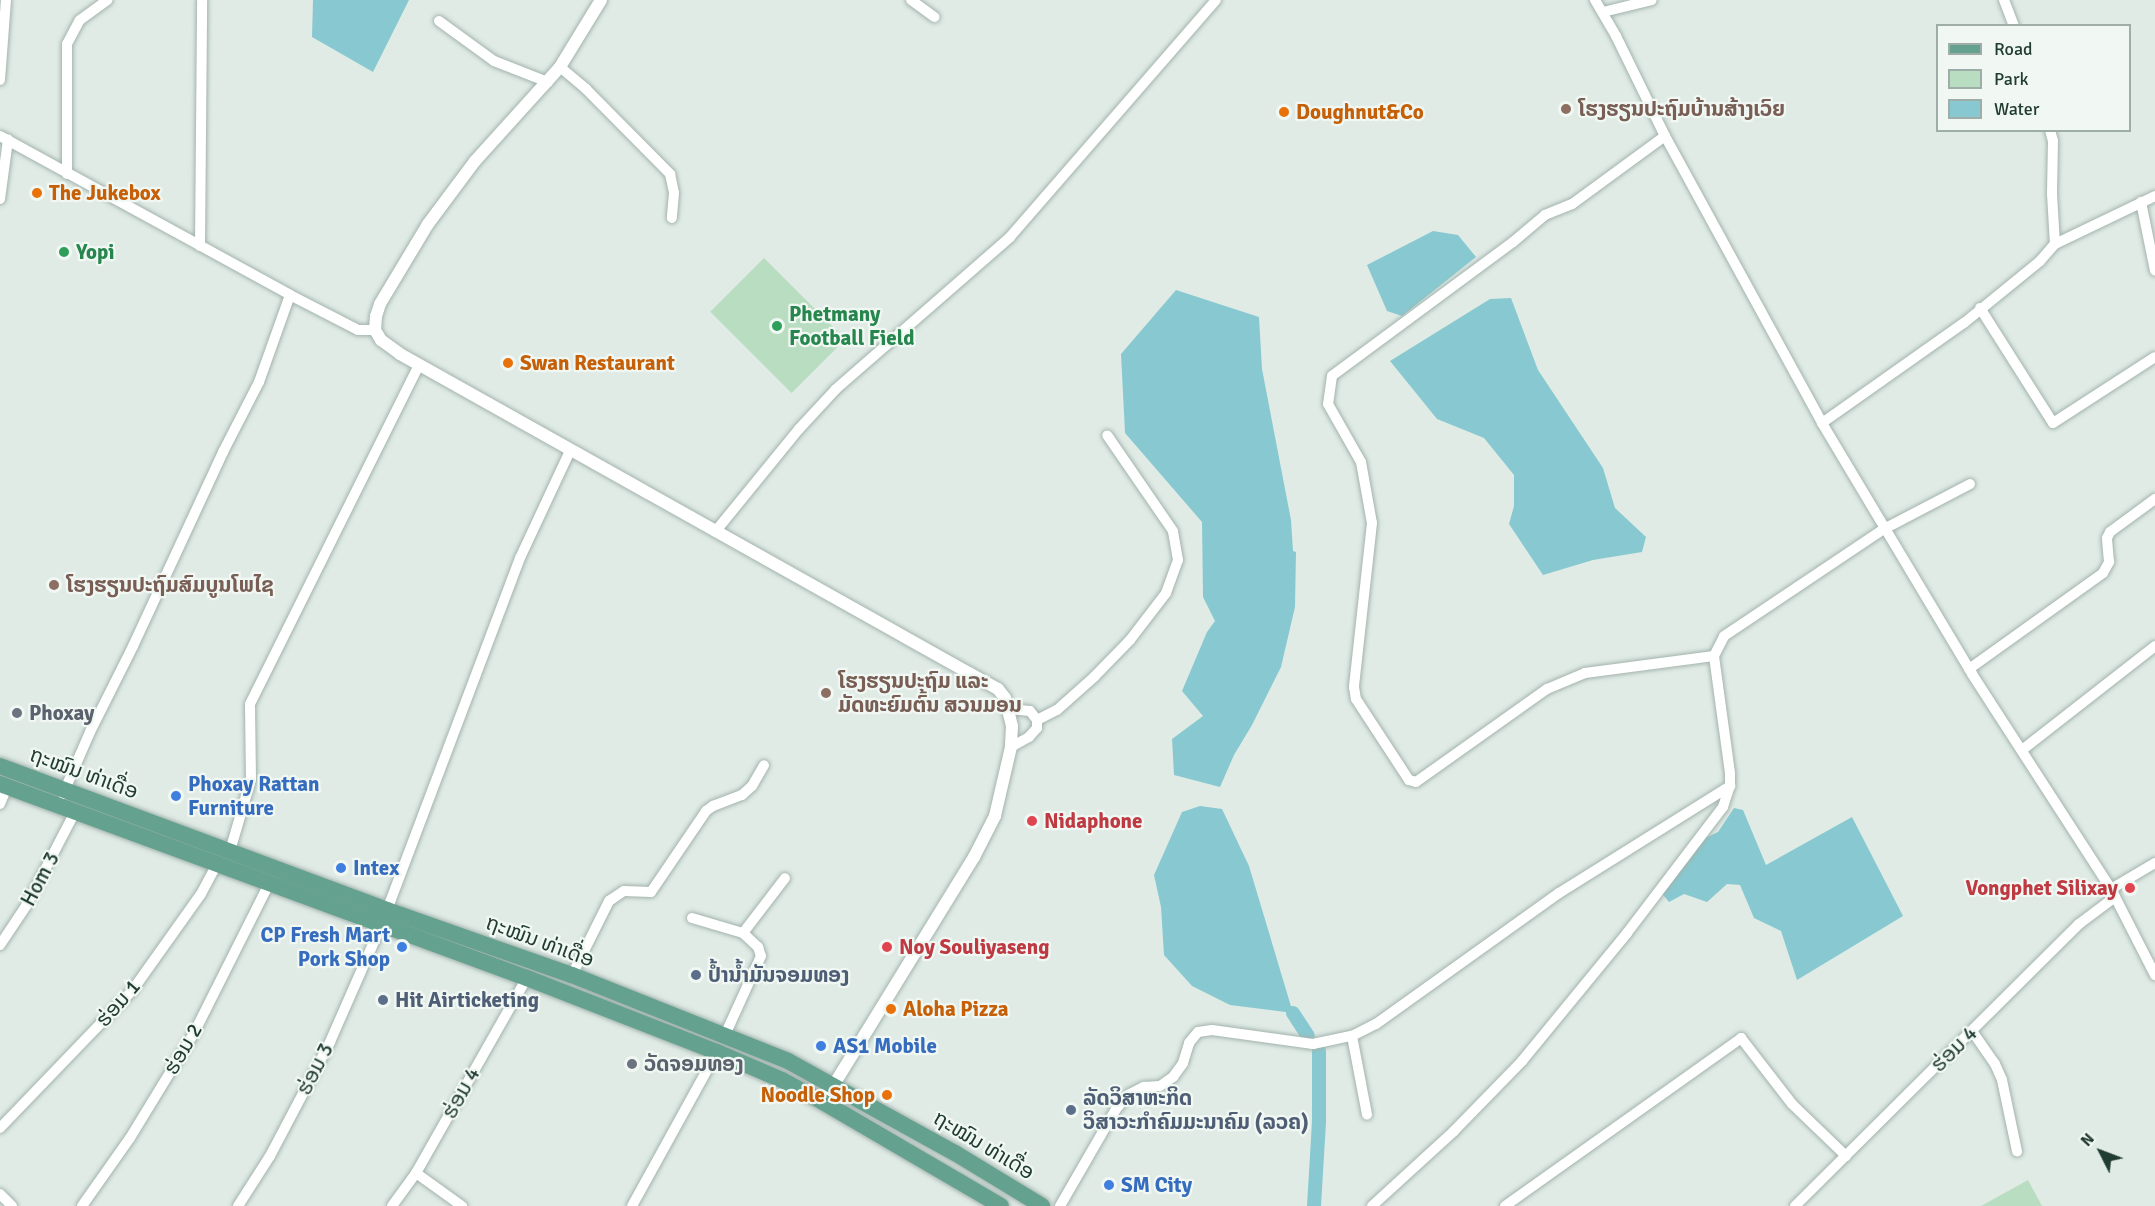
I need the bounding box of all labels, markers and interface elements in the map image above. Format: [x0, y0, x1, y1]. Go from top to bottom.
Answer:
legend [1936, 24, 2131, 132]
text: Road [1994, 38, 2033, 60]
text: Park [1994, 68, 2029, 90]
place label: ໂຮງຮຽນປະຖົມບ້ານສ້າງເວົຍ [1578, 96, 1785, 122]
text: Water [1994, 98, 2039, 120]
place label: Doughnut&Co [1296, 99, 1424, 125]
marker: ໂຮງຮຽນປະຖົມບ້ານສ້າງເວົຍ [1559, 102, 1573, 116]
marker: Doughnut&Co [1277, 105, 1291, 119]
place label: The Jukebox [49, 180, 161, 206]
marker: The Jukebox [30, 186, 44, 200]
place label: Yopi [76, 239, 114, 265]
marker: Yopi [57, 245, 71, 259]
place label: Phetmany Football Field [789, 301, 915, 351]
marker: Phetmany Football Field [770, 319, 784, 333]
place label: Swan Restaurant [520, 350, 675, 376]
marker: Swan Restaurant [501, 356, 515, 370]
place label: ໂຮງຮຽນປະຖົມສົມບູນໂພໄຊ [66, 572, 274, 598]
marker: ໂຮງຮຽນປະຖົມສົມບູນໂພໄຊ [47, 578, 61, 592]
place label: ໂຮງຮຽນປະຖົມ ແລະ ມັດທະຍົມຕົ້ນ ສວນມອນ [838, 668, 1022, 718]
marker: ໂຮງຮຽນປະຖົມ ແລະ ມັດທະຍົມຕົ້ນ ສວນມອນ [819, 686, 833, 700]
place label: Phoxay [29, 700, 95, 726]
marker: Phoxay [10, 706, 24, 720]
street label: ຖະໝົນ ທ່າເດື່ອ [26, 742, 142, 804]
place label: Phoxay Rattan Furniture [188, 771, 320, 821]
marker: Phoxay Rattan Furniture [169, 789, 183, 803]
place label: Nidaphone [1044, 808, 1143, 834]
marker: Nidaphone [1025, 814, 1039, 828]
street label: Hom 3 [15, 848, 65, 910]
place label: Intex [353, 855, 399, 881]
marker: Intex [334, 861, 348, 875]
place label: Vongphet Silixay [1965, 875, 2118, 901]
marker: Vongphet Silixay [2123, 881, 2137, 895]
street label: ຖະໝົນ ທ່າເດື່ອ [482, 910, 598, 972]
place label: CP Fresh Mart Pork Shop [260, 922, 390, 972]
place label: Noy Souliyaseng [899, 934, 1050, 960]
marker: CP Fresh Mart Pork Shop [395, 940, 409, 954]
marker: Noy Souliyaseng [880, 940, 894, 954]
place label: ປ້ຳນ້ຳມັນຈອມທອງ [708, 962, 849, 988]
marker: ປ້ຳນ້ຳມັນຈອມທອງ [689, 968, 703, 982]
street label: ຮ່ອມ 1 [91, 974, 145, 1032]
place label: Hit Airticketing [395, 987, 539, 1013]
marker: Hit Airticketing [376, 993, 390, 1007]
place label: Aloha Pizza [903, 996, 1009, 1022]
marker: Aloha Pizza [884, 1002, 898, 1016]
street label: ຮ່ອມ 2 [158, 1019, 208, 1079]
street label: ຮ່ອມ 4 [1926, 1021, 1982, 1077]
place label: AS1 Mobile [833, 1033, 937, 1059]
street label: ຮ່ອມ 3 [291, 1039, 339, 1099]
marker: AS1 Mobile [814, 1039, 828, 1053]
place label: ວັດຈອມທອງ [644, 1051, 743, 1077]
marker: ວັດຈອມທອງ [625, 1057, 639, 1071]
street label: ຮ່ອມ 4 [437, 1063, 485, 1123]
place label: Noodle Shop [760, 1082, 875, 1108]
place label: ລັດວິສາຫະກິດ ວິສາວະກຳຄົມມະນາຄົມ (ລວຄ) [1083, 1085, 1309, 1135]
marker: Noodle Shop [880, 1088, 894, 1102]
marker: ລັດວິສາຫະກິດ ວິສາວະກຳຄົມມະນາຄົມ (ລວຄ) [1064, 1103, 1078, 1117]
street label: ຖະໝົນ ທ່າເດື່ອ [929, 1105, 1039, 1185]
north arrow [2071, 1122, 2131, 1182]
text: N [2076, 1129, 2099, 1151]
place label: SM City [1121, 1172, 1192, 1198]
marker: SM City [1102, 1178, 1116, 1192]

